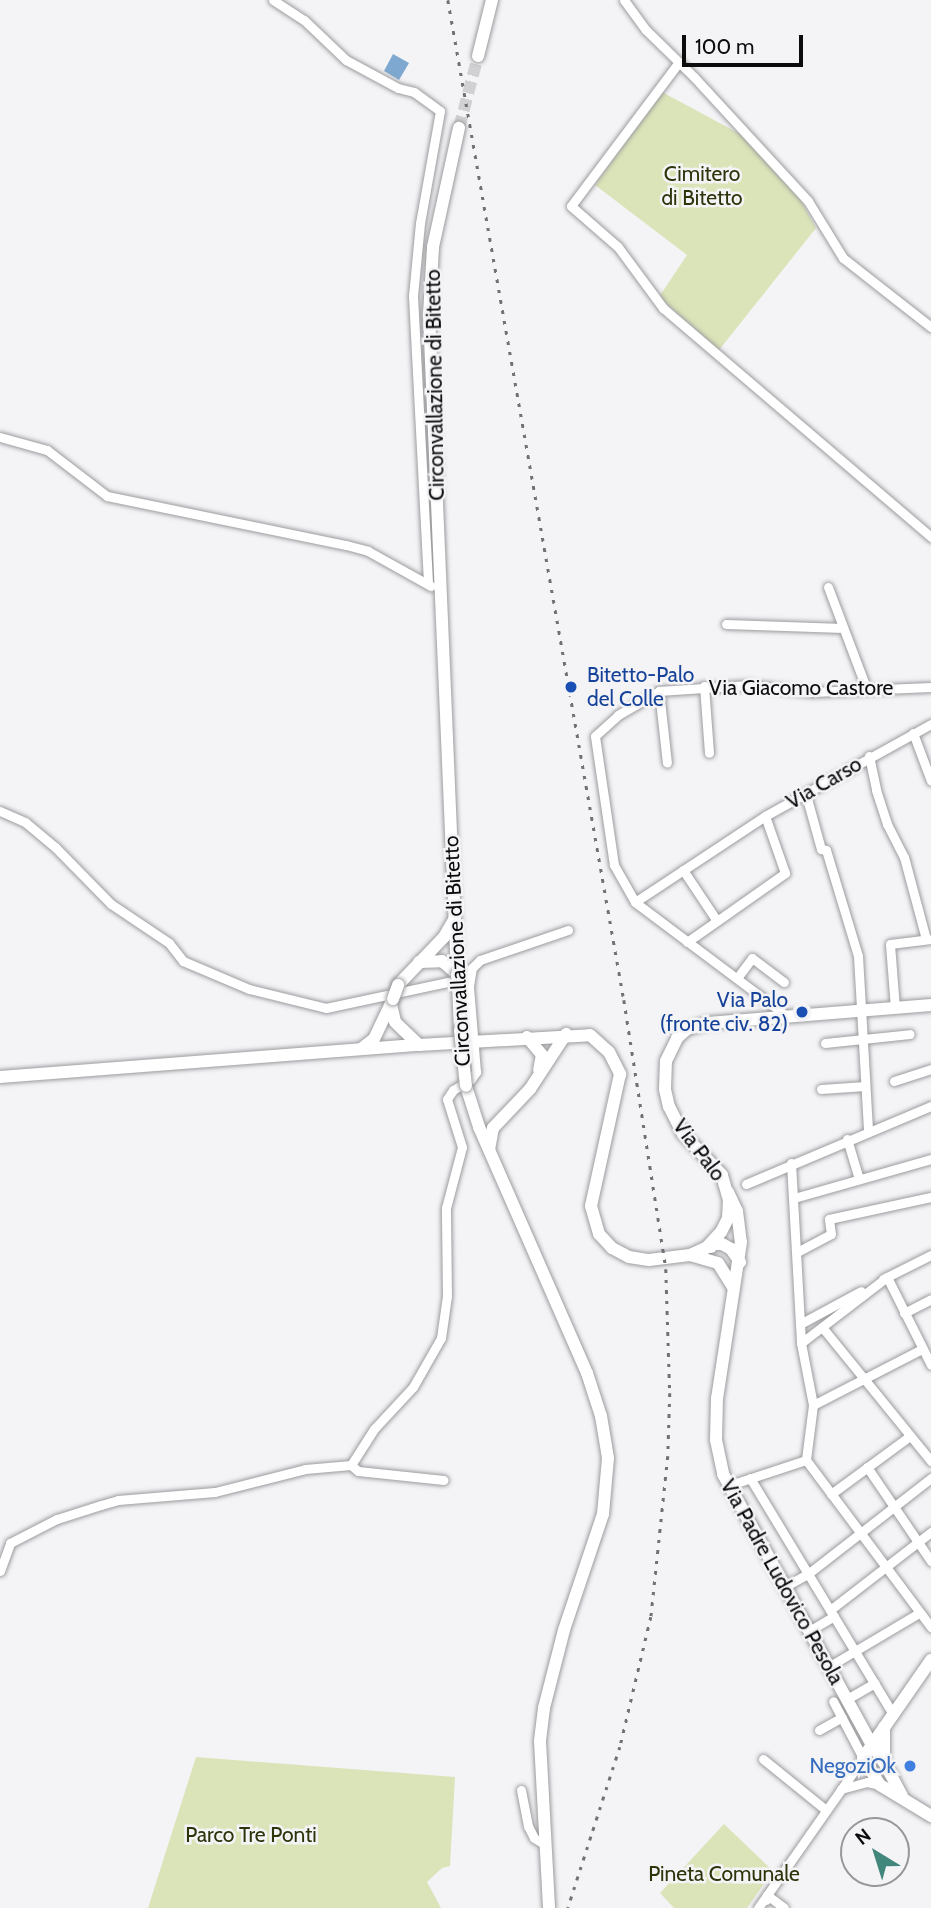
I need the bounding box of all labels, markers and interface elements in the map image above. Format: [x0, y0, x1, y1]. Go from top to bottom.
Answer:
scale bar [686, 21, 807, 65]
text: 100 m [695, 34, 754, 59]
park label: Cimitero di Bitetto [661, 161, 743, 211]
street label: Circonvallazione di Bitetto [420, 269, 450, 501]
place label: Bitetto-Palo del Colle [587, 662, 694, 712]
street label: Via Giacomo Castore [709, 675, 893, 701]
marker: Bitetto-Palo del Colle [561, 677, 581, 697]
street label: Via Carso [782, 751, 866, 815]
street label: Circonvallazione di Bitetto [438, 835, 476, 1067]
place label: Via Palo (fronte civ. 82) [660, 987, 788, 1037]
marker: Via Palo (fronte civ. 82) [794, 1004, 810, 1020]
street label: Via Palo [668, 1114, 730, 1186]
street label: Via Padre Ludovico Pesola [715, 1475, 849, 1689]
place label: NegoziOk [809, 1753, 896, 1779]
marker: NegoziOk [902, 1758, 918, 1774]
north arrow [840, 1817, 910, 1887]
park label: Parco Tre Ponti [185, 1822, 317, 1848]
text: N [851, 1823, 875, 1850]
park label: Pineta Comunale [648, 1861, 800, 1887]

